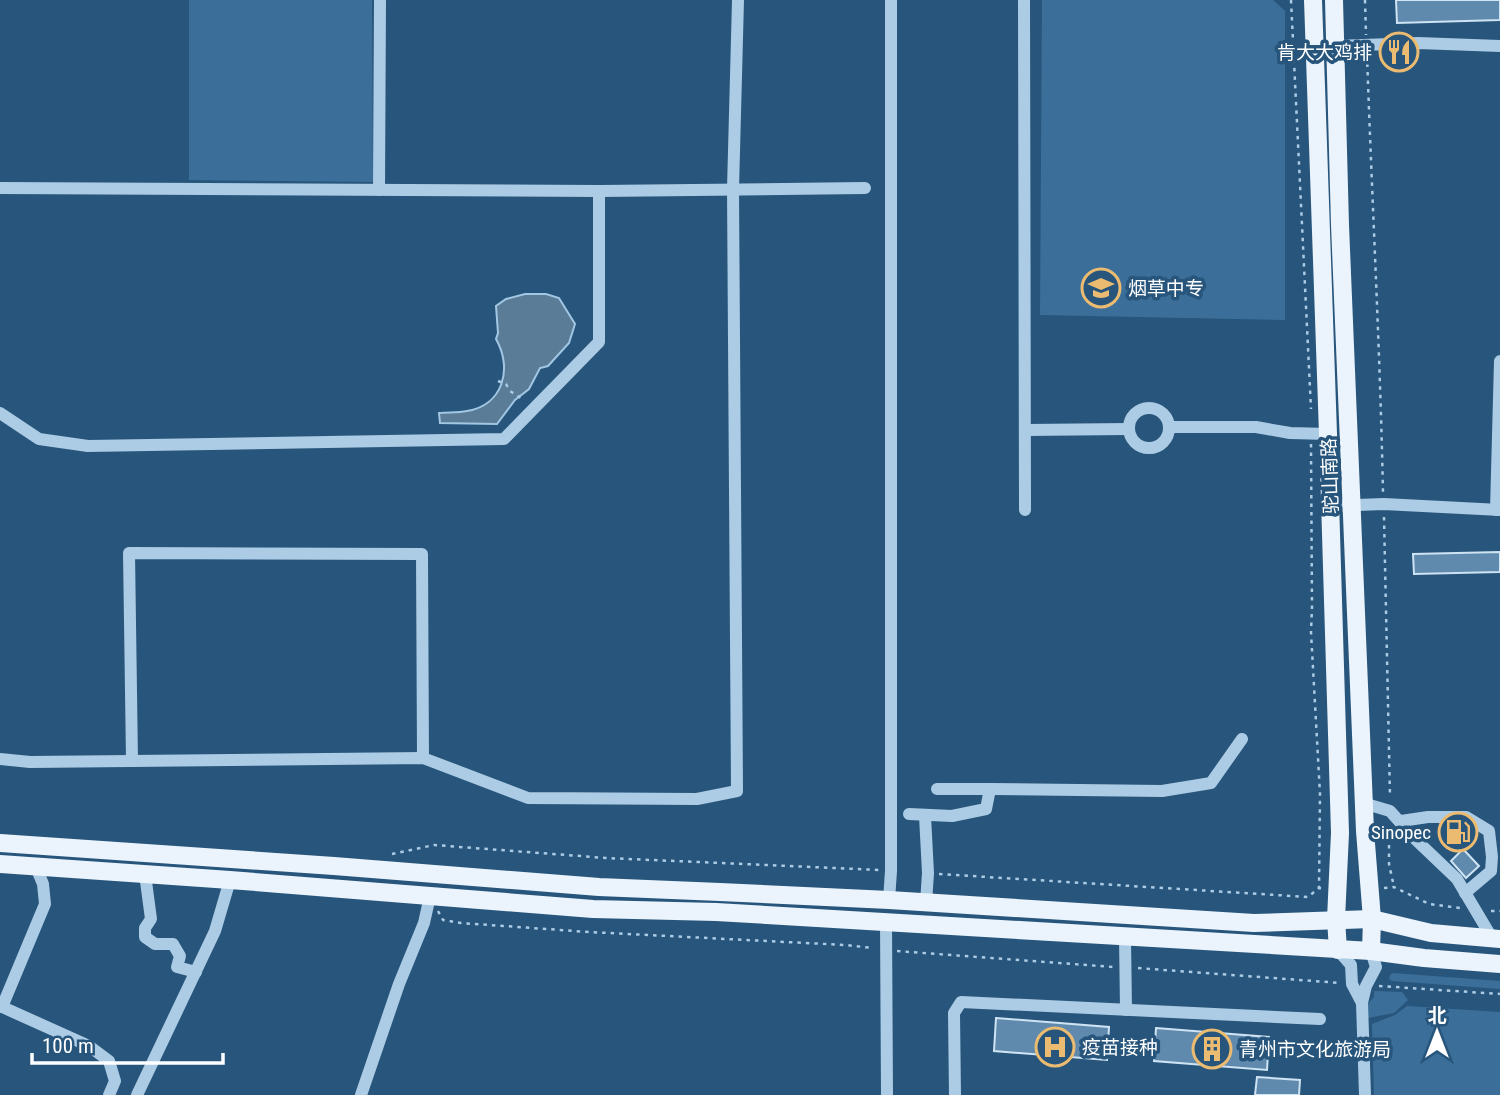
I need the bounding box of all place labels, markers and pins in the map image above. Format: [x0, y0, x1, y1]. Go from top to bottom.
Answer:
restaurant icon: 肯大大鸡排 [1378, 31, 1420, 73]
place label: 肯大大鸡排 [1277, 41, 1372, 64]
school or university icon: 烟草中专 [1080, 267, 1122, 309]
place label: 烟草中专 [1128, 277, 1204, 300]
fuel station icon: Sinopec [1437, 811, 1479, 853]
place label: Sinopec [1371, 821, 1431, 844]
hospital icon: 疫苗接种 [1034, 1026, 1076, 1068]
building icon: 青州市文化旅游局 [1191, 1028, 1233, 1070]
place label: 疫苗接种 [1082, 1036, 1158, 1059]
place label: 青州市文化旅游局 [1239, 1038, 1391, 1061]

